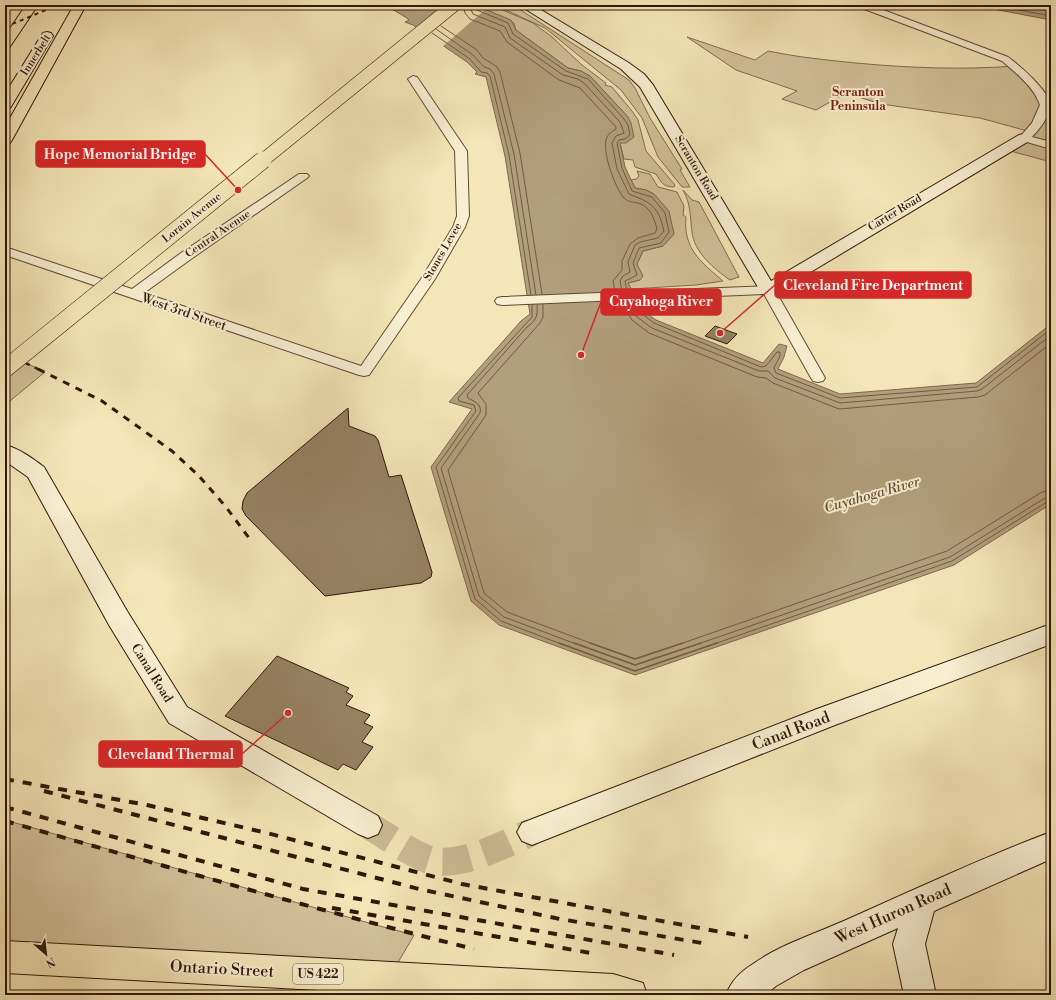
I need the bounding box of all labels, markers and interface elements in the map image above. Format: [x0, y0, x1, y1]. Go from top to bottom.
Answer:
street label: Innerbelt [18, 31, 54, 78]
district label: Scranton Peninsula [830, 85, 886, 114]
street label: Scranton Road [671, 133, 721, 204]
callout: Hope Memorial Bridge [36, 141, 205, 167]
text: Hope Memorial Bridge [44, 146, 197, 164]
street label: Lorain Avenue [159, 189, 225, 246]
street label: Carter Road [866, 191, 925, 234]
street label: Central Avenue [183, 207, 254, 261]
street label: Stones Levee [421, 220, 465, 284]
callout: Cleveland Fire Department [775, 272, 971, 298]
text: Cleveland Fire Department [783, 277, 964, 295]
callout: Cuyahoga River [601, 289, 721, 315]
street label: West 3rd Street [139, 290, 229, 334]
text: Cuyahoga River [609, 293, 713, 311]
water label: Cuyahoga River [822, 472, 923, 517]
street label: Canal Road [128, 641, 177, 706]
street label: Canal Road [749, 707, 833, 755]
callout: Cleveland Thermal [99, 741, 242, 767]
text: Cleveland Thermal [108, 746, 235, 764]
street label: West Huron Road [831, 879, 954, 949]
north arrow [26, 934, 66, 974]
text: N [43, 954, 57, 970]
street label: Ontario Street [169, 956, 275, 982]
road number: US 422 [293, 964, 343, 984]

